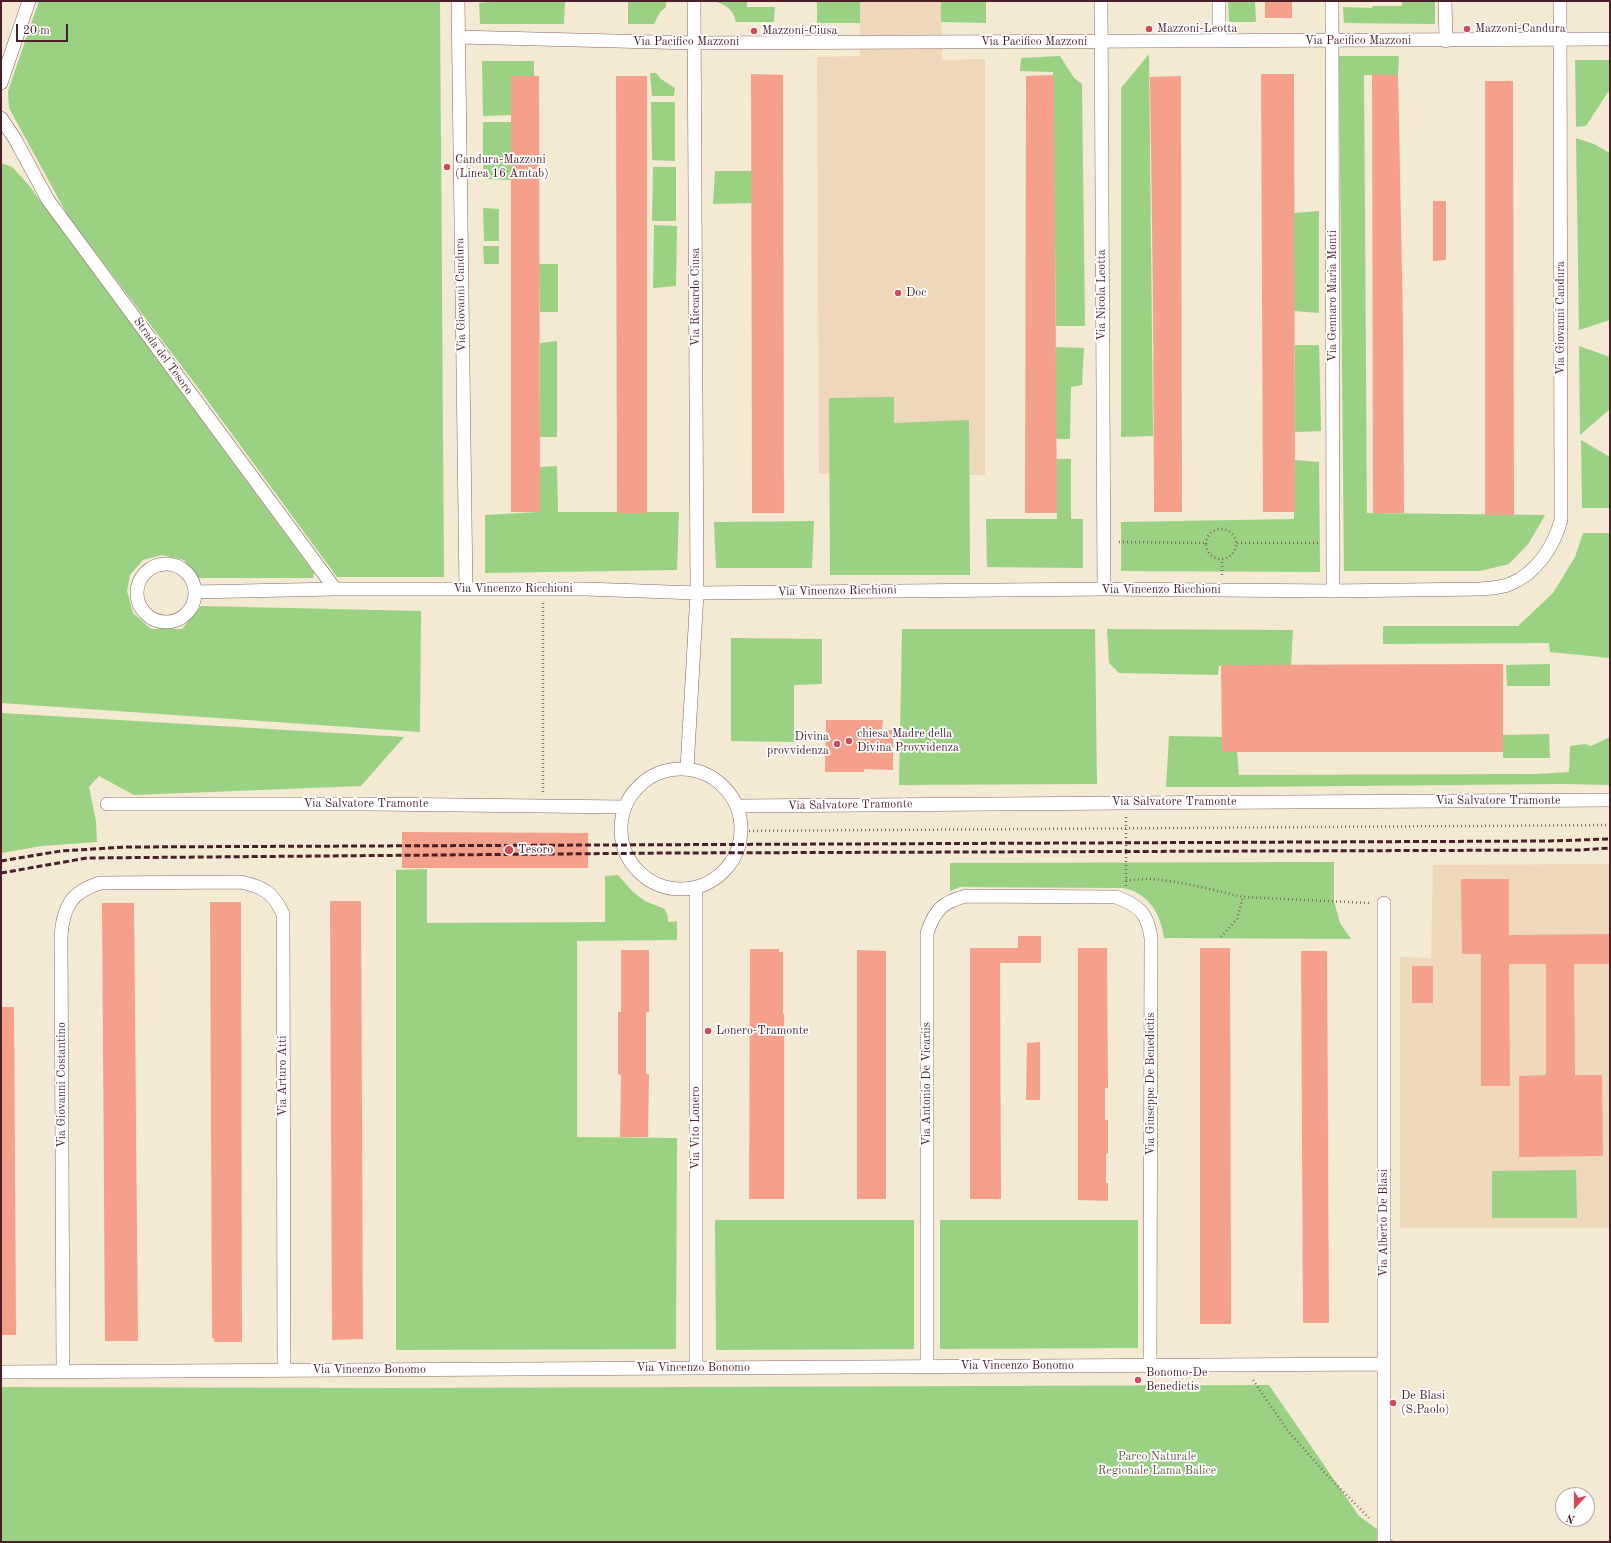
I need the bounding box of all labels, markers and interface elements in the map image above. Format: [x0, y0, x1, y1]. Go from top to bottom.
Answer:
scale bar [18, 16, 70, 42]
place label: Mazzoni-Leotta [1157, 22, 1237, 36]
place label: Mazzoni-Candura [1475, 22, 1566, 36]
place label: Mazzoni-Ciusa [762, 24, 837, 38]
marker: Mazzoni-Leotta [1144, 24, 1154, 34]
marker: Mazzoni-Candura [1462, 24, 1472, 34]
text: 20 m [23, 25, 50, 37]
marker: Mazzoni-Ciusa [749, 26, 759, 36]
street label: Via Pacifico Mazzoni [1305, 34, 1411, 48]
street label: Via Pacifico Mazzoni [633, 35, 739, 49]
street label: Via Pacifico Mazzoni [981, 35, 1087, 49]
place label: Candura-Mazzoni (Linea 16 Amtab) [455, 153, 549, 181]
marker: Candura-Mazzoni (Linea 16 Amtab) [442, 162, 452, 172]
street label: Via Gennaro Maria Monti [1326, 230, 1340, 362]
street label: Via Giovanni Candura [453, 238, 469, 352]
street label: Via Riccardo Ciusa [689, 248, 703, 346]
street label: Via Nicola Leotta [1095, 249, 1109, 341]
street label: Via Giovanni Candura [1554, 261, 1568, 375]
place label: Doc [906, 286, 927, 300]
marker: Doc [893, 288, 903, 298]
street label: Strada del Tesoro [130, 315, 196, 397]
street label: Via Vincenzo Ricchioni [453, 582, 573, 596]
street label: Via Vincenzo Ricchioni [777, 583, 897, 599]
street label: Via Vincenzo Ricchioni [1101, 583, 1221, 597]
place label: chiesa Madre della Divina Provvidenza [857, 727, 959, 755]
place label: Divina provvidenza [767, 730, 829, 758]
marker: chiesa Madre della Divina Provvidenza [844, 736, 854, 746]
marker: Divina provvidenza [832, 739, 842, 749]
street label: Via Salvatore Tramonte [1436, 794, 1560, 808]
street label: Via Salvatore Tramonte [1112, 795, 1236, 809]
street label: Via Salvatore Tramonte [304, 797, 428, 811]
street label: Via Salvatore Tramonte [787, 797, 913, 813]
place label: Tesoro [518, 843, 553, 857]
marker: Tesoro [503, 844, 515, 856]
street label: Via Giuseppe De Benedictis [1144, 1012, 1158, 1156]
street label: Via Giovanni Costantino [55, 1022, 69, 1148]
street label: Via Antonio De Vicariis [920, 1022, 934, 1146]
place label: Lonero-Tramonte [716, 1024, 808, 1038]
marker: Lonero-Tramonte [703, 1026, 713, 1036]
street label: Via Arturo Atti [276, 1036, 290, 1116]
street label: Via Vito Lonero [689, 1086, 703, 1170]
street label: Via Alberto De Blasi [1377, 1169, 1391, 1277]
street label: Via Vincenzo Bonomo [960, 1359, 1074, 1373]
street label: Via Vincenzo Bonomo [636, 1361, 750, 1375]
street label: Via Vincenzo Bonomo [312, 1363, 426, 1377]
place label: Bonomo-De Benedictis [1146, 1366, 1207, 1394]
marker: Bonomo-De Benedictis [1133, 1375, 1143, 1385]
place label: De Blasi (S.Paolo) [1401, 1389, 1449, 1417]
marker: De Blasi (S.Paolo) [1388, 1398, 1398, 1408]
park label: Parco Naturale Regionale Lama Balice [1098, 1450, 1216, 1478]
north arrow [1555, 1487, 1595, 1527]
text: N [1565, 1511, 1577, 1524]

